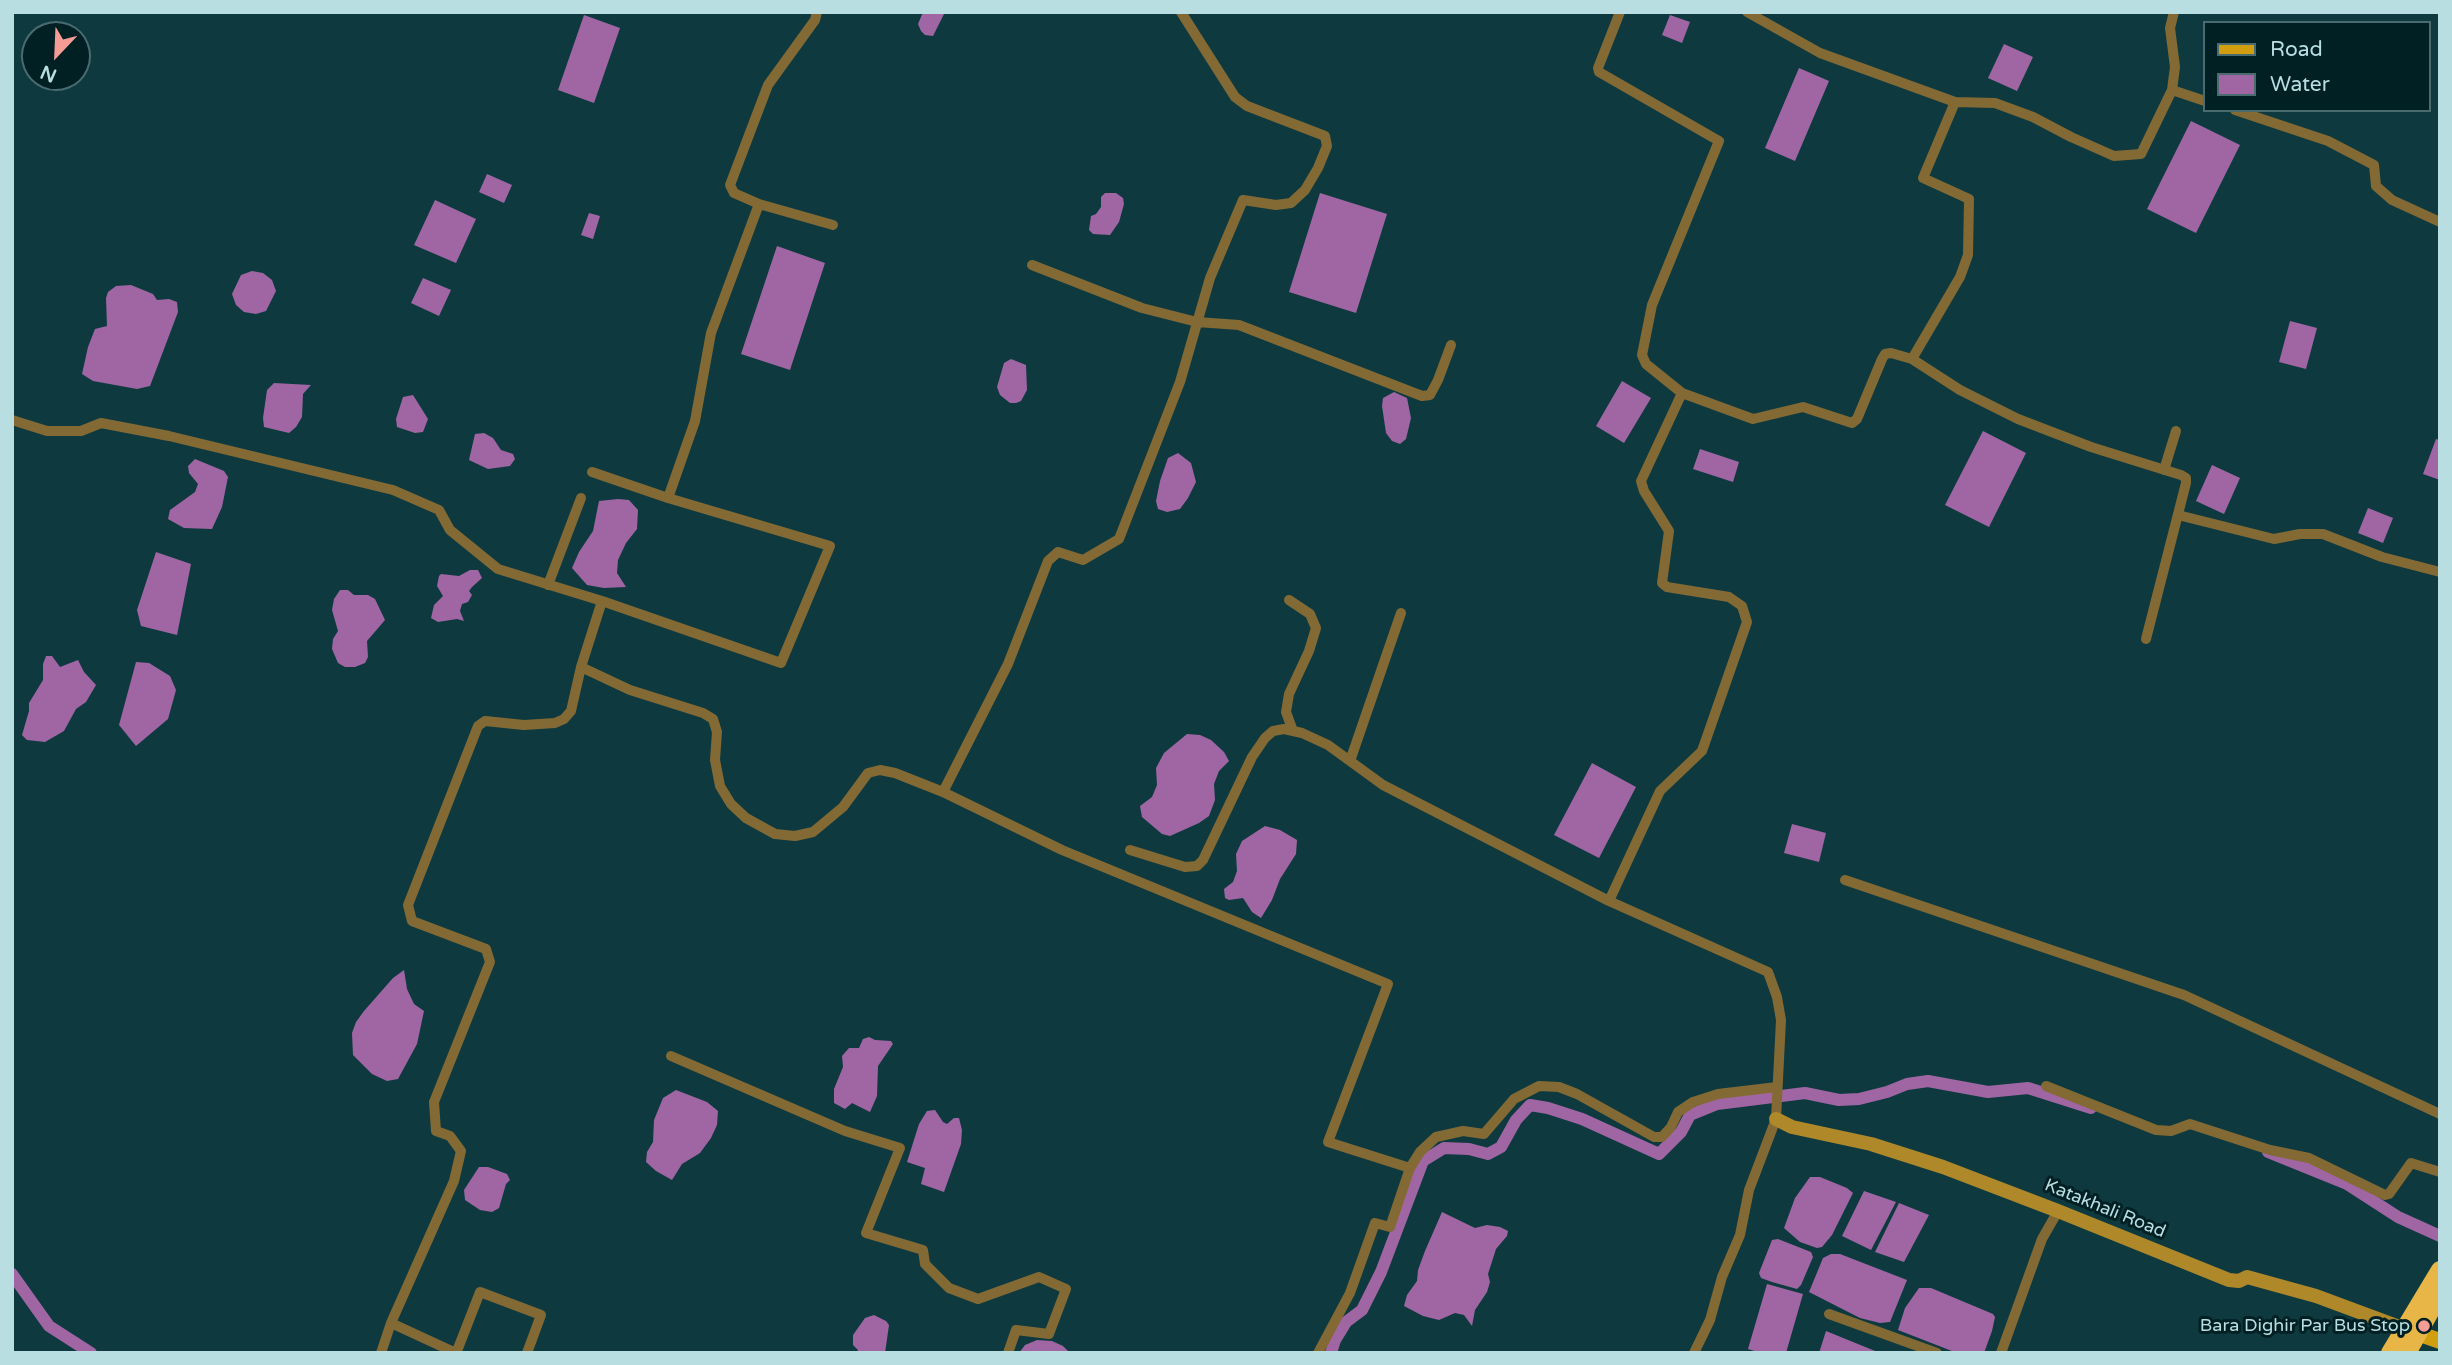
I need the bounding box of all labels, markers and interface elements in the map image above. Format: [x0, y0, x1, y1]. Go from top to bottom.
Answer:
north arrow [21, 21, 91, 91]
legend [2204, 21, 2431, 112]
text: Road [2270, 37, 2323, 62]
text: N [37, 60, 60, 87]
text: Water [2270, 72, 2330, 97]
street label: Katakhali Road [2041, 1175, 2169, 1243]
place label: Bara Dighir Par Bus Stop [2200, 1315, 2410, 1337]
marker: Bara Dighir Par Bus Stop [2416, 1318, 2432, 1334]

